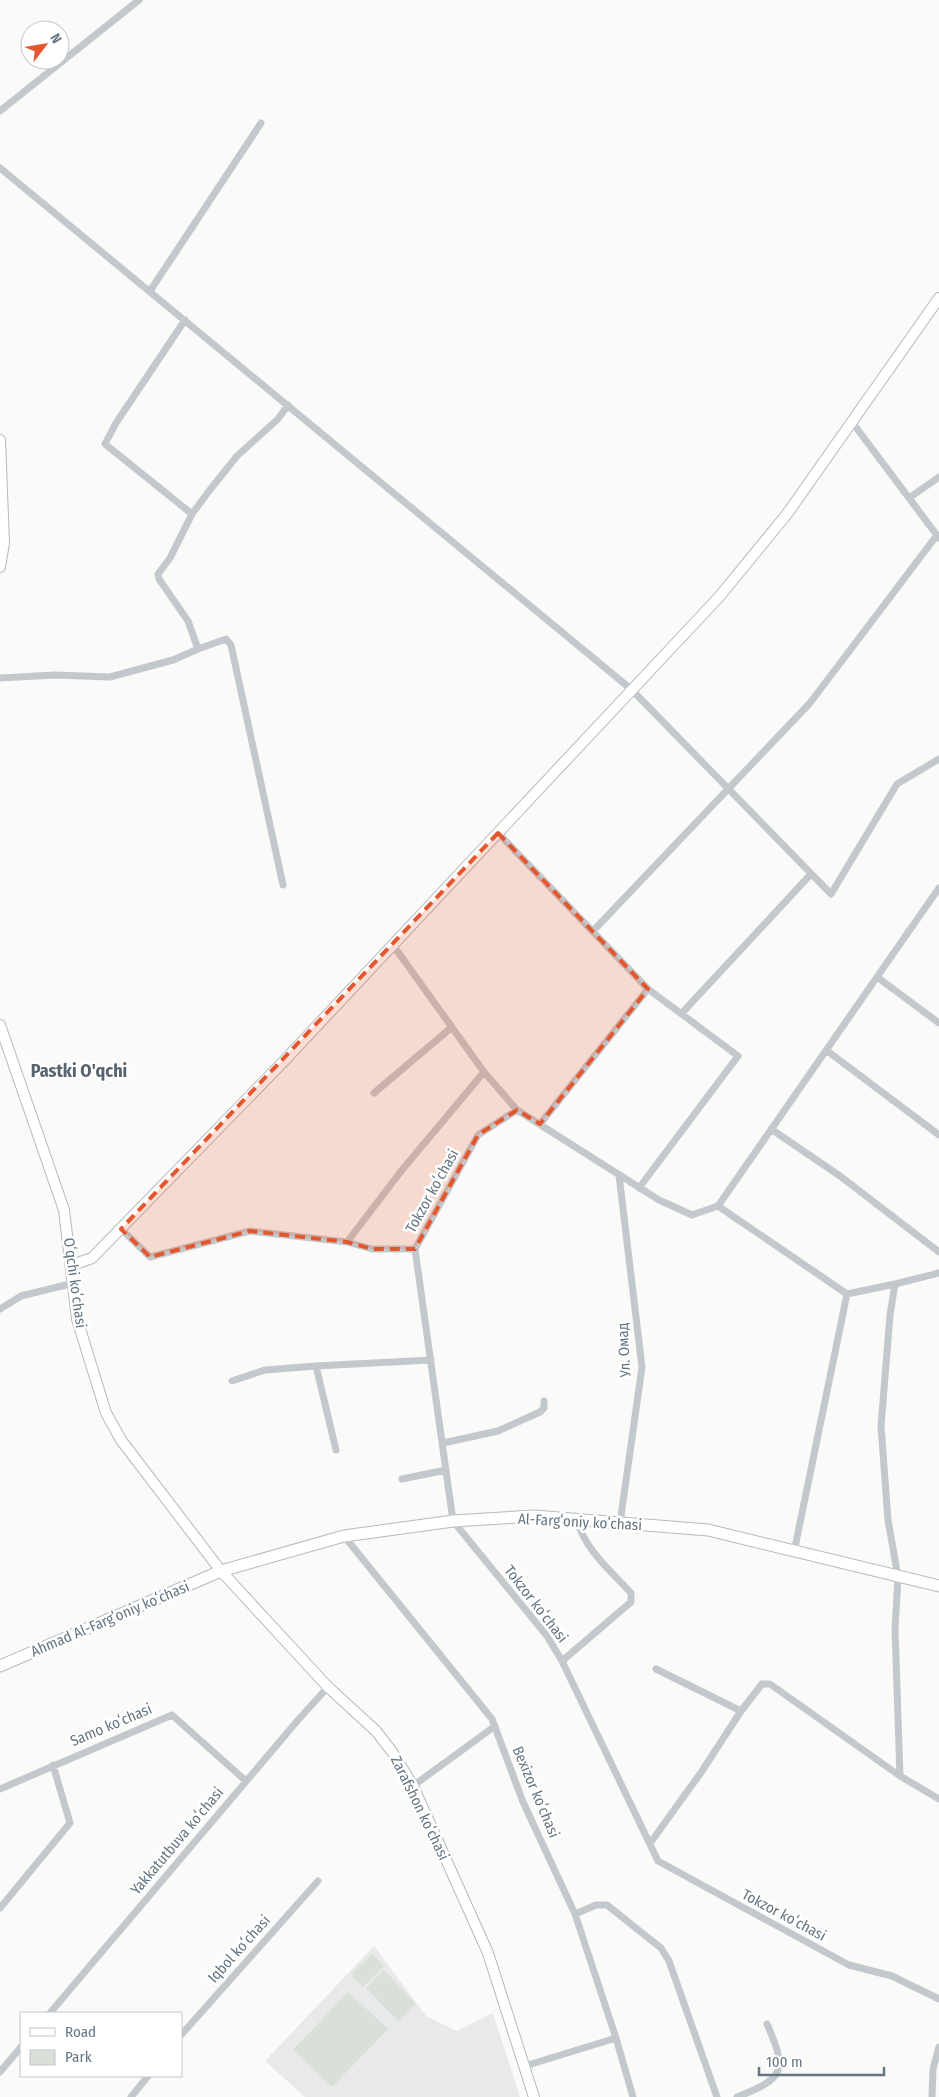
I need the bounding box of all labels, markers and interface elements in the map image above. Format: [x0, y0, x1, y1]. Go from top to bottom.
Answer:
north arrow [20, 20, 70, 70]
text: N [46, 31, 65, 47]
district label: Pastki O'qchi [31, 1060, 127, 1082]
street label: Tokzor koʻchasi [402, 1146, 462, 1236]
street label: Oʻqchi koʻchasi [60, 1237, 90, 1329]
street label: Ул. Омад [614, 1322, 634, 1379]
street label: Al-Fargʻoniy koʻchasi [518, 1510, 642, 1534]
street label: Tokzor koʻchasi [500, 1562, 572, 1646]
street label: Ahmad Al-Fargʻoniy koʻchasi [28, 1577, 192, 1661]
street label: Samo koʻchasi [67, 1700, 155, 1750]
street label: Bexizor koʻchasi [509, 1744, 563, 1840]
street label: Zarafshon koʻchasi [387, 1753, 453, 1863]
street label: Yakkatutbuva koʻchasi [127, 1784, 227, 1898]
street label: Tokzor koʻchasi [739, 1885, 829, 1945]
street label: Iqbol koʻchasi [204, 1912, 274, 1986]
legend [20, 2012, 182, 2077]
text: Road [65, 2023, 96, 2041]
scale bar [759, 2044, 884, 2076]
text: Park [65, 2048, 92, 2066]
text: 100 m [766, 2053, 803, 2071]

